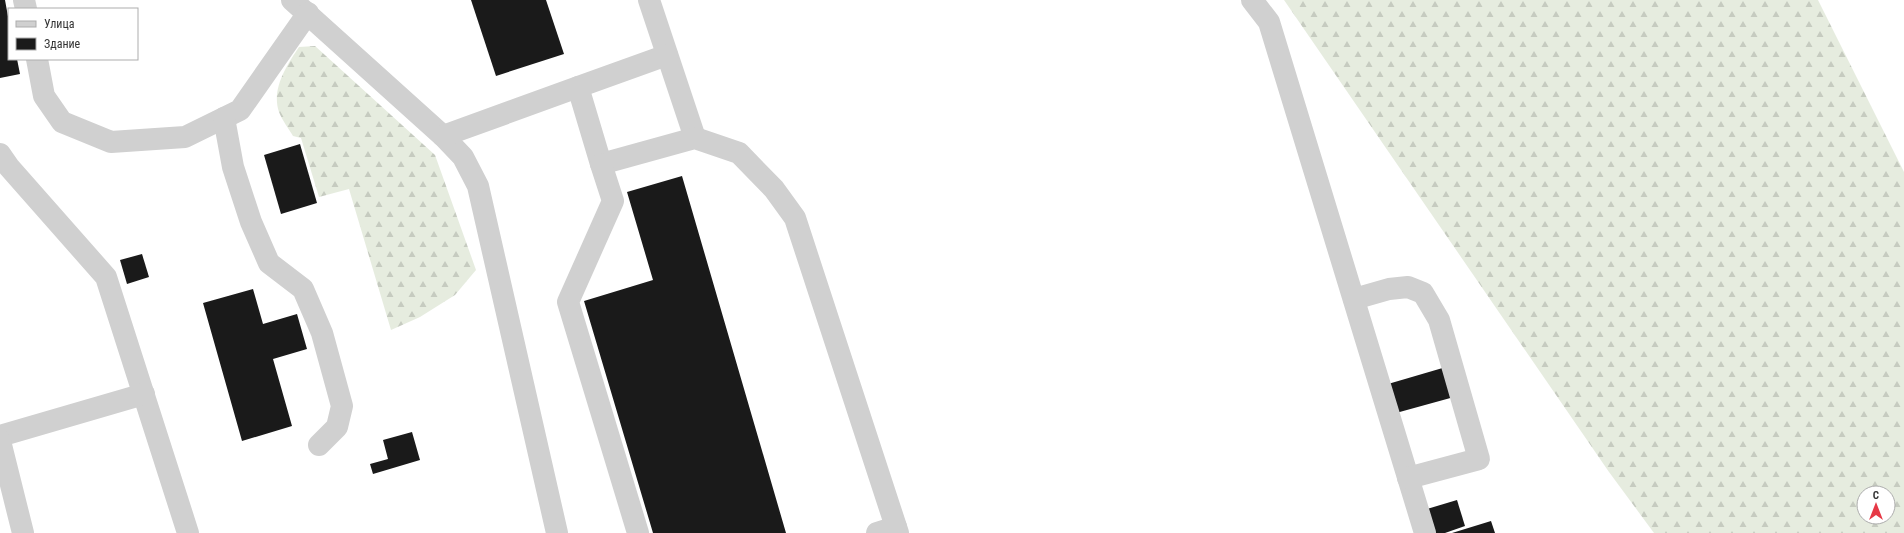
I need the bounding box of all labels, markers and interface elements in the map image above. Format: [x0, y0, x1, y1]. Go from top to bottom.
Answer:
legend [8, 8, 138, 60]
text: Улица [44, 17, 75, 31]
text: Здание [44, 37, 81, 51]
north arrow [1856, 485, 1896, 525]
text: С [1873, 489, 1879, 502]

